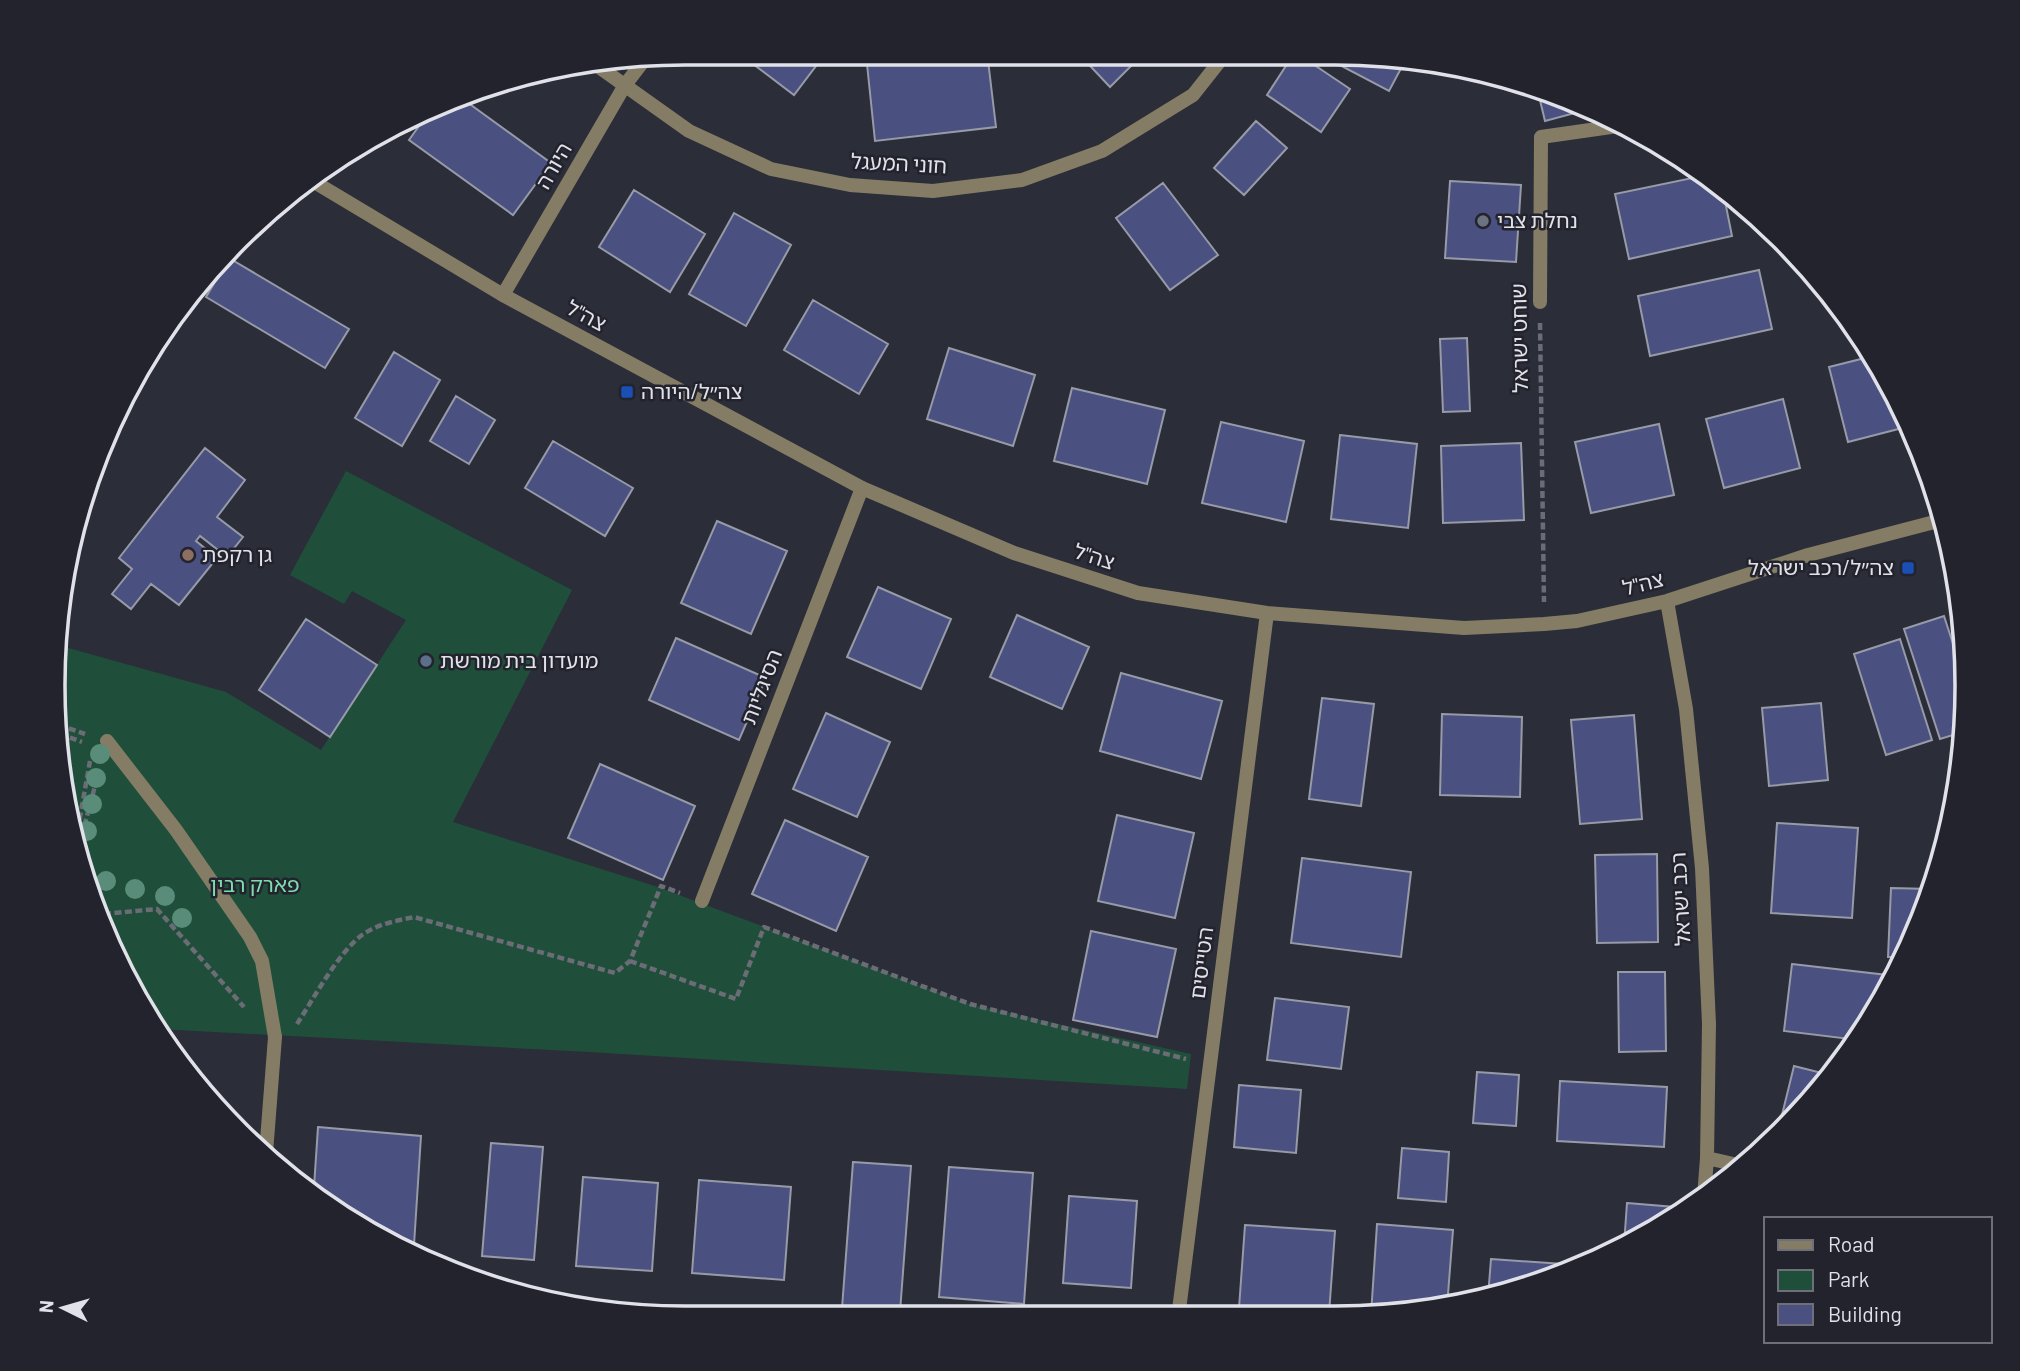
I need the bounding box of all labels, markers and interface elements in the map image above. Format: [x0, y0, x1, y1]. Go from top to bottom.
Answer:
street label: היורה [529, 138, 576, 193]
street label: חוני המעגל [850, 148, 948, 178]
place label: נחלת צבי [1497, 207, 1578, 232]
marker: נחלת צבי [1475, 213, 1491, 229]
street label: שוחט ישראל [1505, 283, 1532, 393]
street label: צה"ל [563, 294, 611, 335]
place label: צה״ל/היורה [641, 378, 742, 403]
marker: צה״ל/היורה [619, 384, 635, 400]
street label: צה"ל [1071, 537, 1118, 574]
place label: גן רקפת [202, 541, 272, 566]
marker: גן רקפת [180, 547, 196, 563]
place label: צה״ל/רכב ישראל [1748, 554, 1894, 579]
marker: צה״ל/רכב ישראל [1900, 560, 1916, 576]
street label: צה"ל [1620, 565, 1666, 600]
street label: הסיגליות [735, 645, 786, 727]
place label: מועדון בית מורשת [440, 647, 599, 672]
marker: מועדון בית מורשת [418, 653, 434, 669]
street label: רכב ישראל [1665, 851, 1694, 947]
park label: פארק רבין [210, 871, 300, 896]
street label: הטייסים [1184, 925, 1217, 1000]
legend [1764, 1217, 1992, 1343]
text: Road [1828, 1231, 1874, 1256]
text: Park [1828, 1266, 1869, 1291]
north arrow [28, 1273, 98, 1343]
text: N [34, 1299, 58, 1314]
text: Building [1828, 1301, 1902, 1326]

